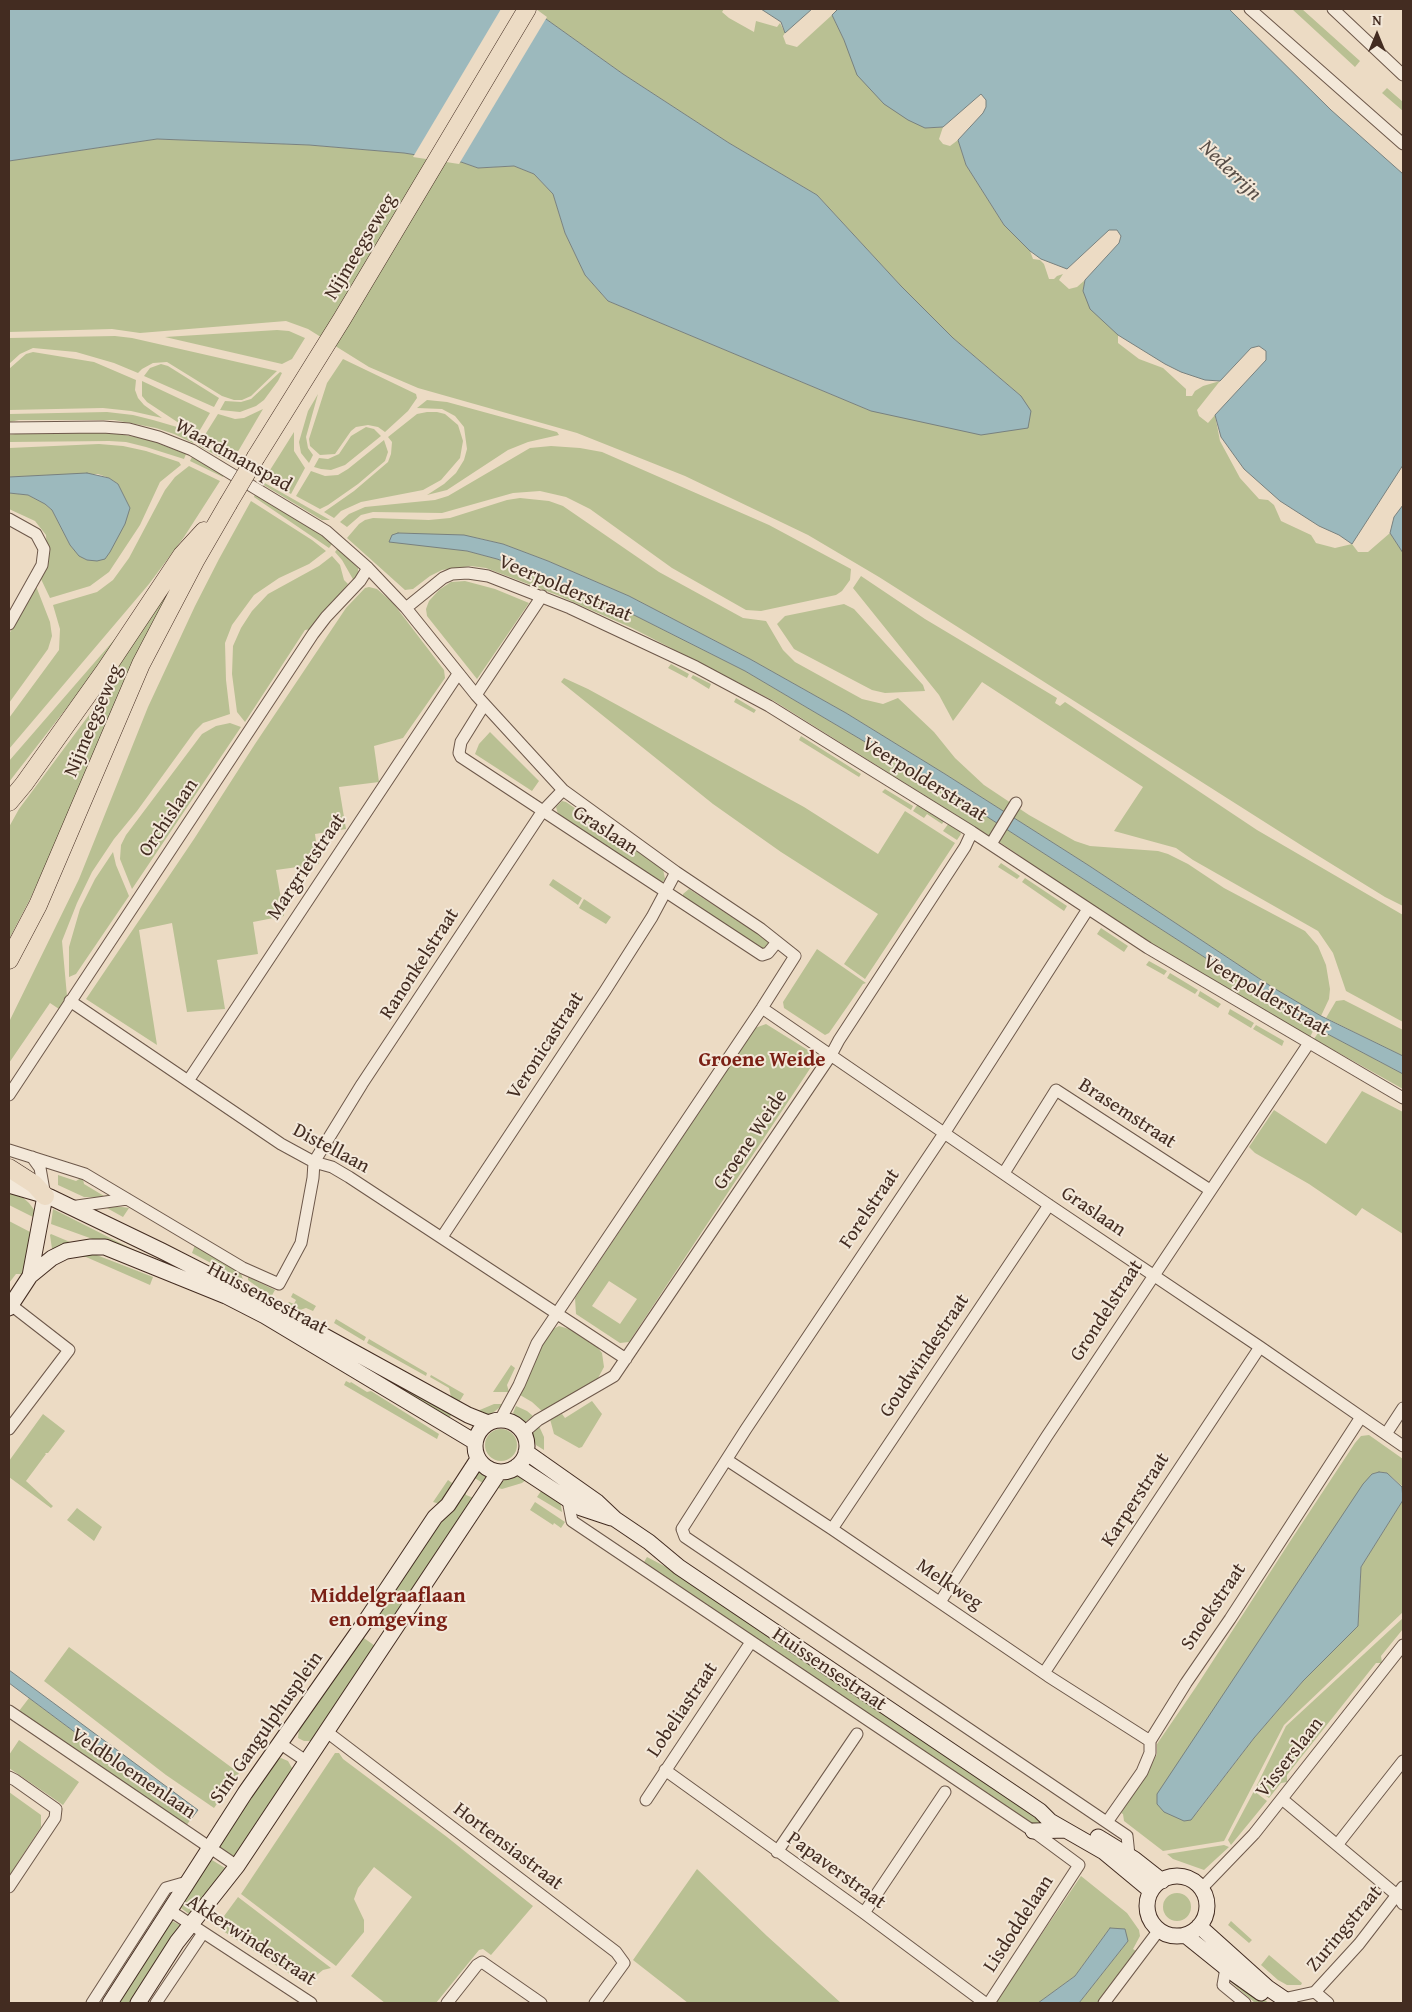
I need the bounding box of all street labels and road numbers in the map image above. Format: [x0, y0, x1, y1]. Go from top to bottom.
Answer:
street label: Nijmeegseweg [320, 190, 402, 304]
street label: Waardmanspad [170, 414, 296, 498]
street label: Veerpolderstraat [495, 550, 635, 628]
street label: Nijmeegseweg [60, 661, 128, 781]
street label: Veerpolderstraat [857, 732, 991, 828]
street label: Orchislaan [134, 774, 204, 862]
street label: Graslaan [568, 801, 642, 861]
street label: Margrietstraat [263, 809, 351, 925]
street label: Ranonkelstraat [375, 904, 465, 1024]
street label: Veerpolderstraat [1198, 950, 1334, 1042]
street label: Veronicastraat [502, 988, 590, 1104]
street label: Brasemstraat [1074, 1074, 1180, 1154]
street label: Groene Weide [709, 1085, 793, 1195]
street label: Distellaan [288, 1119, 374, 1179]
street label: Forelstraat [835, 1165, 905, 1253]
street label: Graslaan [1056, 1182, 1130, 1242]
street label: Grondelstraat [1065, 1256, 1149, 1366]
street label: Huissensestraat [203, 1257, 331, 1341]
street label: Goudwindestraat [875, 1290, 975, 1422]
street label: Karperstraat [1097, 1449, 1175, 1551]
street label: Melkweg [911, 1554, 987, 1616]
street label: Snoekstraat [1176, 1559, 1252, 1655]
street label: Huissensestraat [767, 1623, 891, 1717]
street label: Sint Gangulphusplein [205, 1647, 329, 1809]
street label: Lobeliastraat [642, 1658, 724, 1762]
street label: Visserslaan [1251, 1713, 1329, 1803]
street label: Veldbloemenlaan [66, 1723, 200, 1825]
street label: Hortensiastraat [448, 1798, 568, 1896]
street label: Papaverstraat [782, 1827, 890, 1915]
street label: Lisdoddelaan [979, 1871, 1059, 1977]
street label: Zuringstraat [1302, 1881, 1388, 1977]
street label: Akkerwindestraat [182, 1890, 320, 1992]

